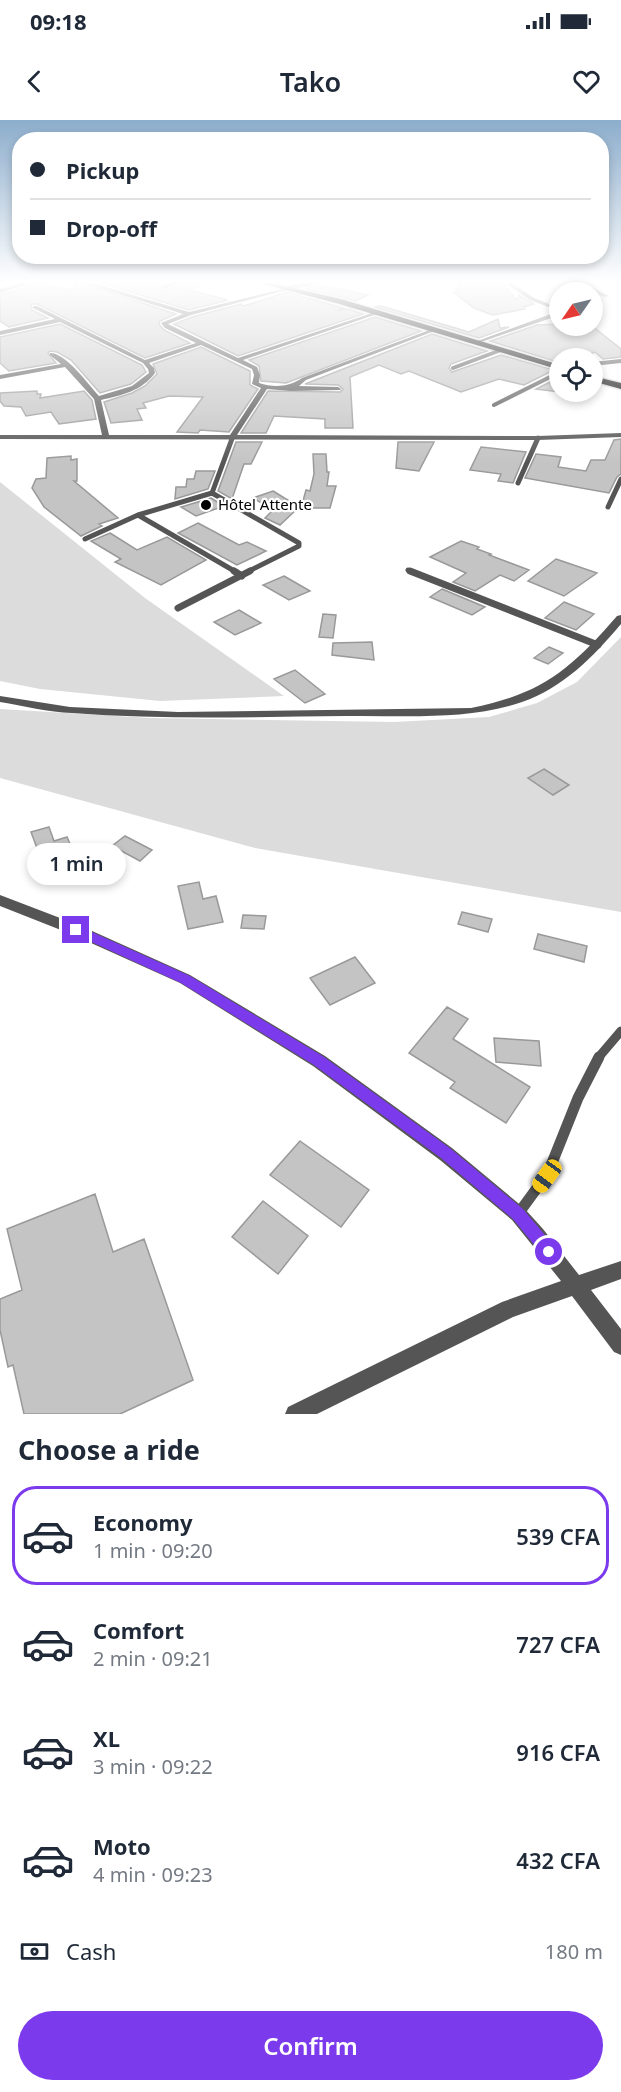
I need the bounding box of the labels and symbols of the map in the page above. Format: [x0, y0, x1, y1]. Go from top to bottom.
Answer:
north arrow [549, 282, 603, 336]
place label: Hôtel Attente [218, 494, 312, 514]
marker: Hôtel Attente [199, 498, 213, 512]
callout: 1 min [26, 843, 125, 885]
route end [62, 916, 89, 943]
car [529, 1156, 565, 1196]
route start [535, 1238, 562, 1265]

